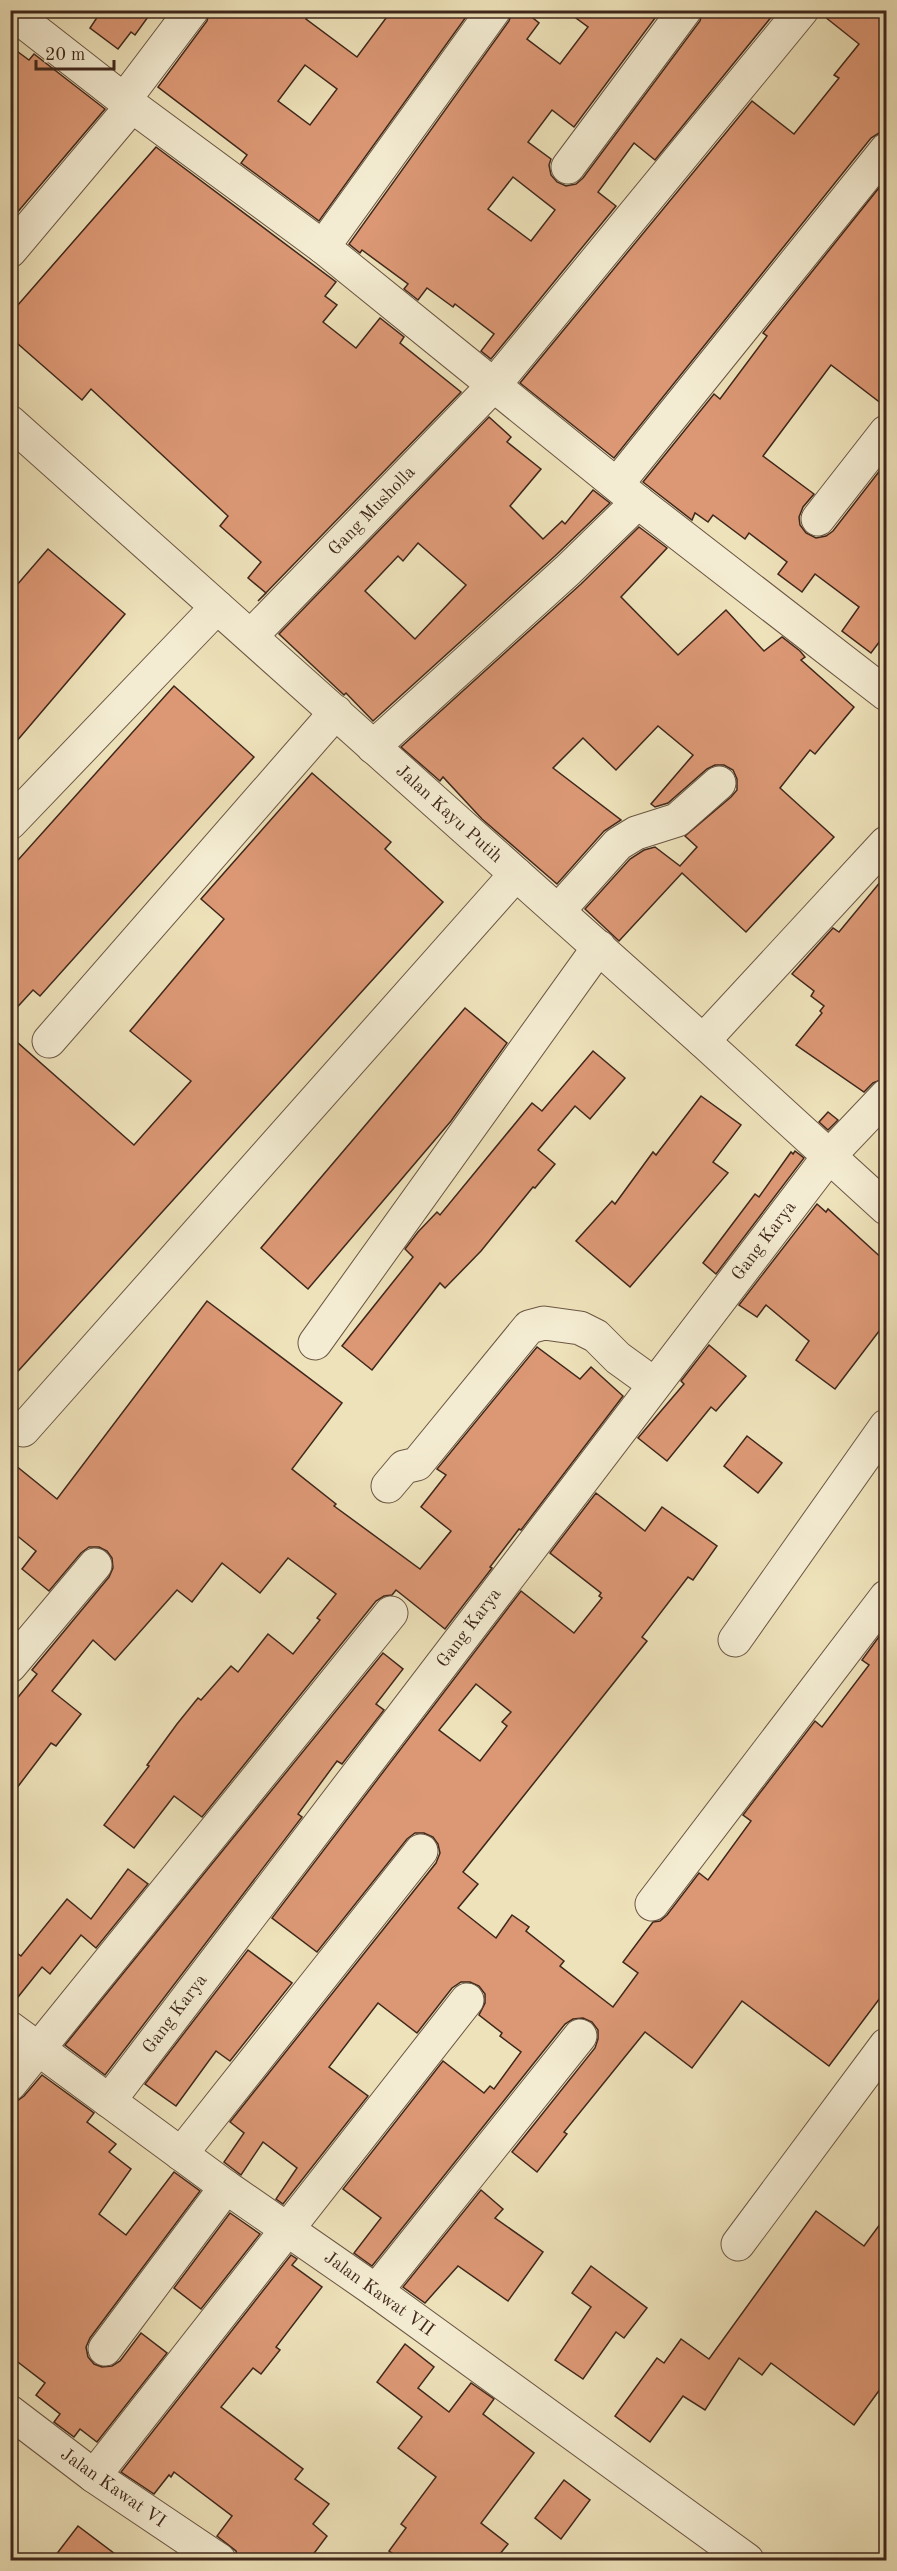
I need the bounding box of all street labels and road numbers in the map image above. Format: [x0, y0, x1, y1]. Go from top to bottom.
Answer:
street label: Gang Musholla [325, 463, 419, 559]
street label: Jalan Kayu Putih [392, 762, 506, 866]
street label: Gang Karya [729, 1198, 800, 1284]
street label: Gang Karya [434, 1585, 505, 1671]
street label: Gang Karya [140, 1971, 211, 2057]
street label: Jalan Kawat VII [321, 2248, 437, 2340]
street label: Jalan Kawat VI [57, 2445, 169, 2531]

